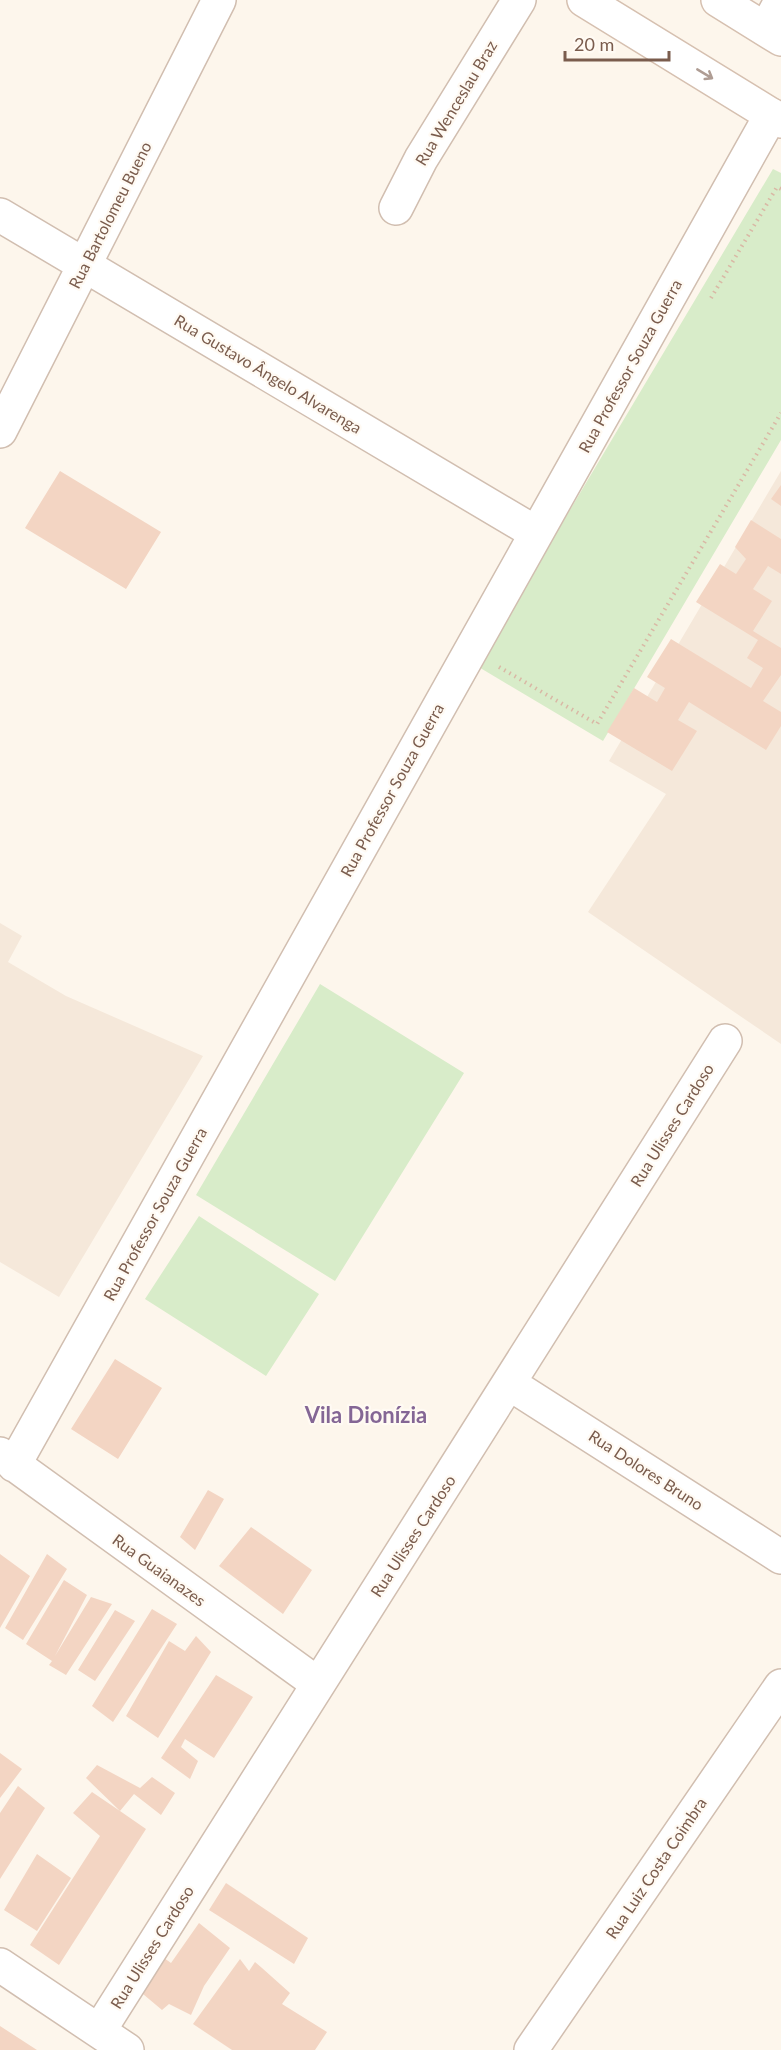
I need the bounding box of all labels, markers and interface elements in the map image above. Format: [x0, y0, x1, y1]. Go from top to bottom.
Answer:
scale bar [565, 24, 668, 62]
text: 20 m [574, 33, 614, 55]
street label: Rua Wenceslau Braz [411, 37, 500, 169]
one-way arrow [696, 69, 713, 81]
street label: Rua Bartolomeu Bueno [64, 138, 155, 291]
street label: Rua Professor Souza Guerra [574, 276, 685, 456]
street label: Rua Gustavo Ângelo Alvarenga [171, 310, 365, 437]
street label: Rua Professor Souza Guerra [336, 700, 447, 880]
street label: Rua Ulisses Cardoso [626, 1060, 717, 1190]
street label: Rua Professor Souza Guerra [99, 1124, 210, 1304]
district label: Vila Dionízia [304, 1401, 427, 1428]
street label: Rua Dolores Bruno [586, 1426, 707, 1514]
street label: Rua Ulisses Cardoso [366, 1471, 459, 1600]
street label: Rua Guaianazes [109, 1530, 210, 1610]
street label: Rua Luiz Costa Coimbra [601, 1794, 710, 1942]
street label: Rua Ulisses Cardoso [106, 1882, 197, 2012]

